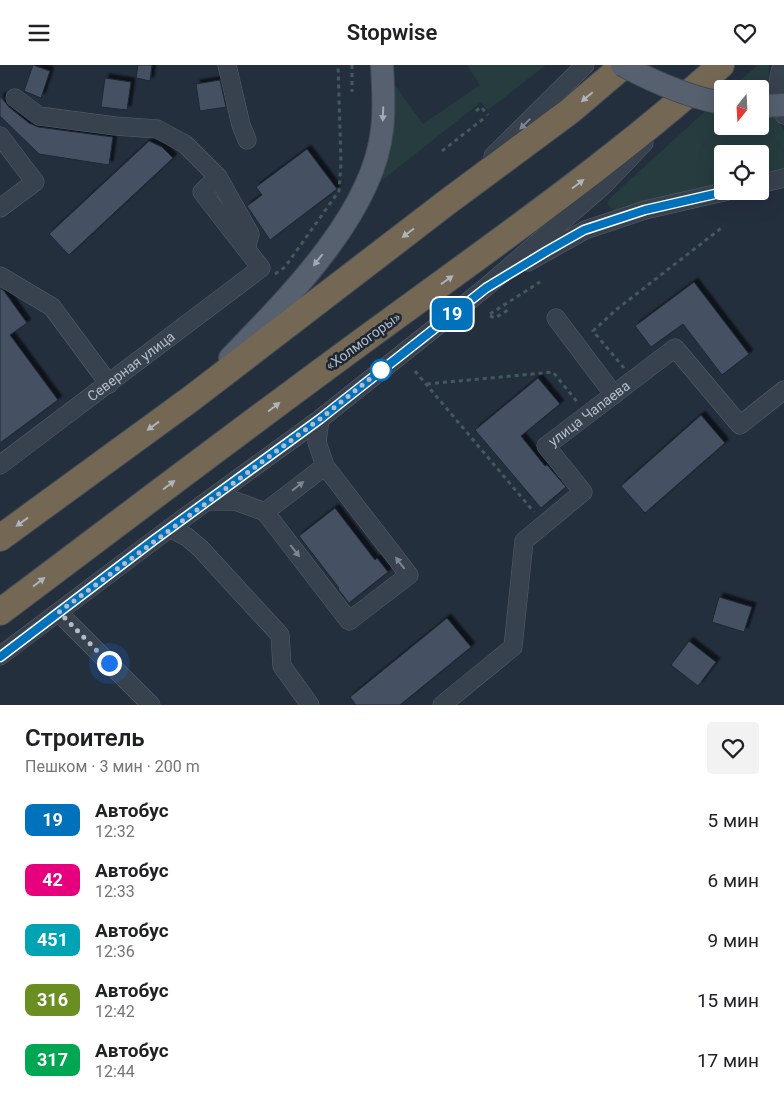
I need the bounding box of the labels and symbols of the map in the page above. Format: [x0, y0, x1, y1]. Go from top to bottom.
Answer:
north arrow [714, 80, 769, 135]
one-way arrow [580, 91, 593, 102]
one-way arrow [378, 106, 386, 122]
one-way arrow [519, 117, 531, 129]
one-way arrow [571, 178, 584, 189]
one-way arrow [401, 228, 415, 238]
one-way arrow [313, 253, 324, 266]
one-way arrow [440, 275, 454, 285]
line badge: 19 [430, 298, 474, 330]
street label: «Холмогоры» [322, 308, 404, 374]
street label: Северная улица [84, 328, 178, 404]
unlabelled marker [370, 359, 392, 381]
street label: улица Чапаева [545, 377, 633, 449]
one-way arrow [267, 402, 280, 413]
one-way arrow [147, 421, 160, 432]
one-way arrow [162, 480, 175, 491]
one-way arrow [291, 481, 304, 492]
one-way arrow [15, 517, 29, 527]
one-way arrow [289, 544, 300, 557]
one-way arrow [395, 557, 406, 570]
one-way arrow [32, 577, 45, 588]
your location [97, 651, 122, 676]

